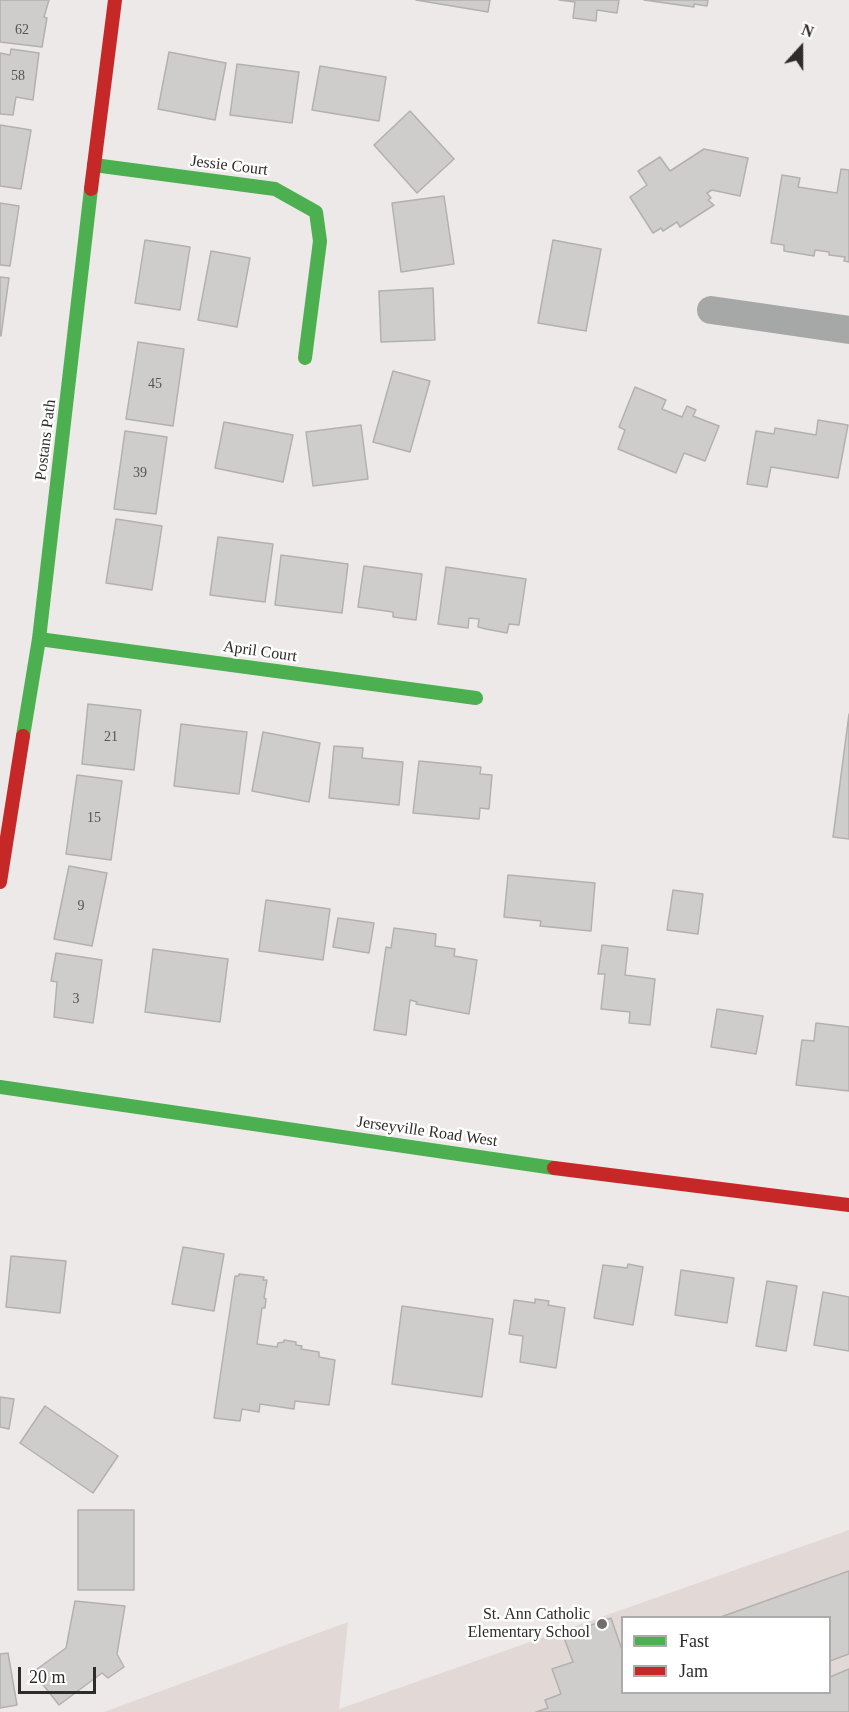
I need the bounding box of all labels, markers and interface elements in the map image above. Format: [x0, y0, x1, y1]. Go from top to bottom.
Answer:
north arrow [771, 18, 831, 78]
text: N [799, 21, 816, 41]
house number: 62 [15, 22, 29, 38]
house number: 58 [11, 68, 25, 84]
street label: Jessie Court [189, 152, 269, 180]
house number: 45 [148, 376, 162, 392]
street label: Postans Path [32, 398, 60, 482]
house number: 39 [133, 465, 147, 481]
street label: April Court [222, 637, 298, 667]
house number: 21 [104, 729, 118, 745]
house number: 15 [87, 810, 101, 826]
house number: 9 [78, 898, 84, 914]
house number: 3 [72, 991, 80, 1007]
street label: Jerseyville Road West [355, 1113, 499, 1151]
place label: St. Ann Catholic Elementary School [468, 1605, 590, 1643]
legend [621, 1616, 831, 1694]
marker: St. Ann Catholic Elementary School [595, 1617, 609, 1631]
text: Fast [679, 1631, 709, 1651]
scale bar [21, 1655, 99, 1693]
text: Jam [679, 1661, 708, 1681]
text: 20 m [29, 1667, 66, 1687]

